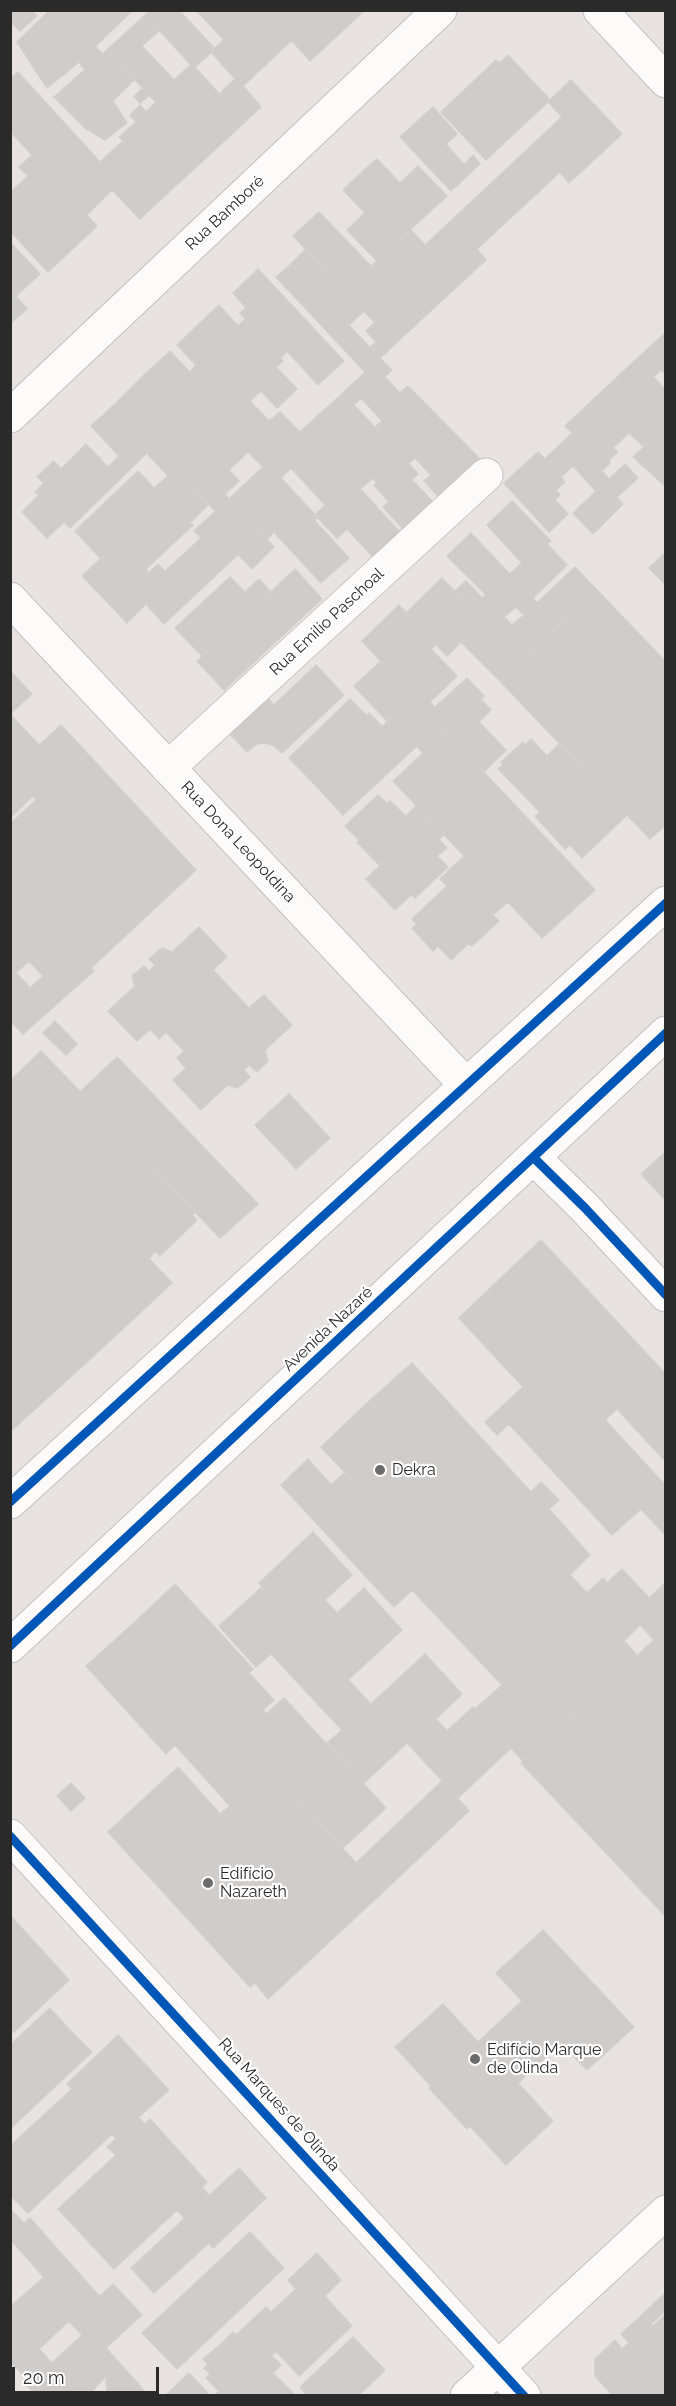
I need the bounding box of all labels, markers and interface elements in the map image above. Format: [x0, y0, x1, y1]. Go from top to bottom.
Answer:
street label: Rua Bamboré [182, 172, 268, 254]
street label: Rua Emilio Paschoal [266, 564, 388, 680]
street label: Rua Dona Leopoldina [177, 777, 299, 907]
street label: Avenida Nazaré [279, 1282, 377, 1376]
place label: Dekra [392, 1460, 436, 1480]
marker: Dekra [373, 1463, 387, 1477]
place label: Edifício Nazareth [220, 1864, 287, 1902]
marker: Edifício Nazareth [201, 1876, 215, 1890]
street label: Rua Marques de Olinda [214, 2034, 344, 2176]
place label: Edifício Marque de Olinda [487, 2040, 601, 2078]
marker: Edifício Marque de Olinda [468, 2052, 482, 2066]
scale bar [15, 2355, 162, 2393]
text: 20 m [23, 2367, 65, 2388]

